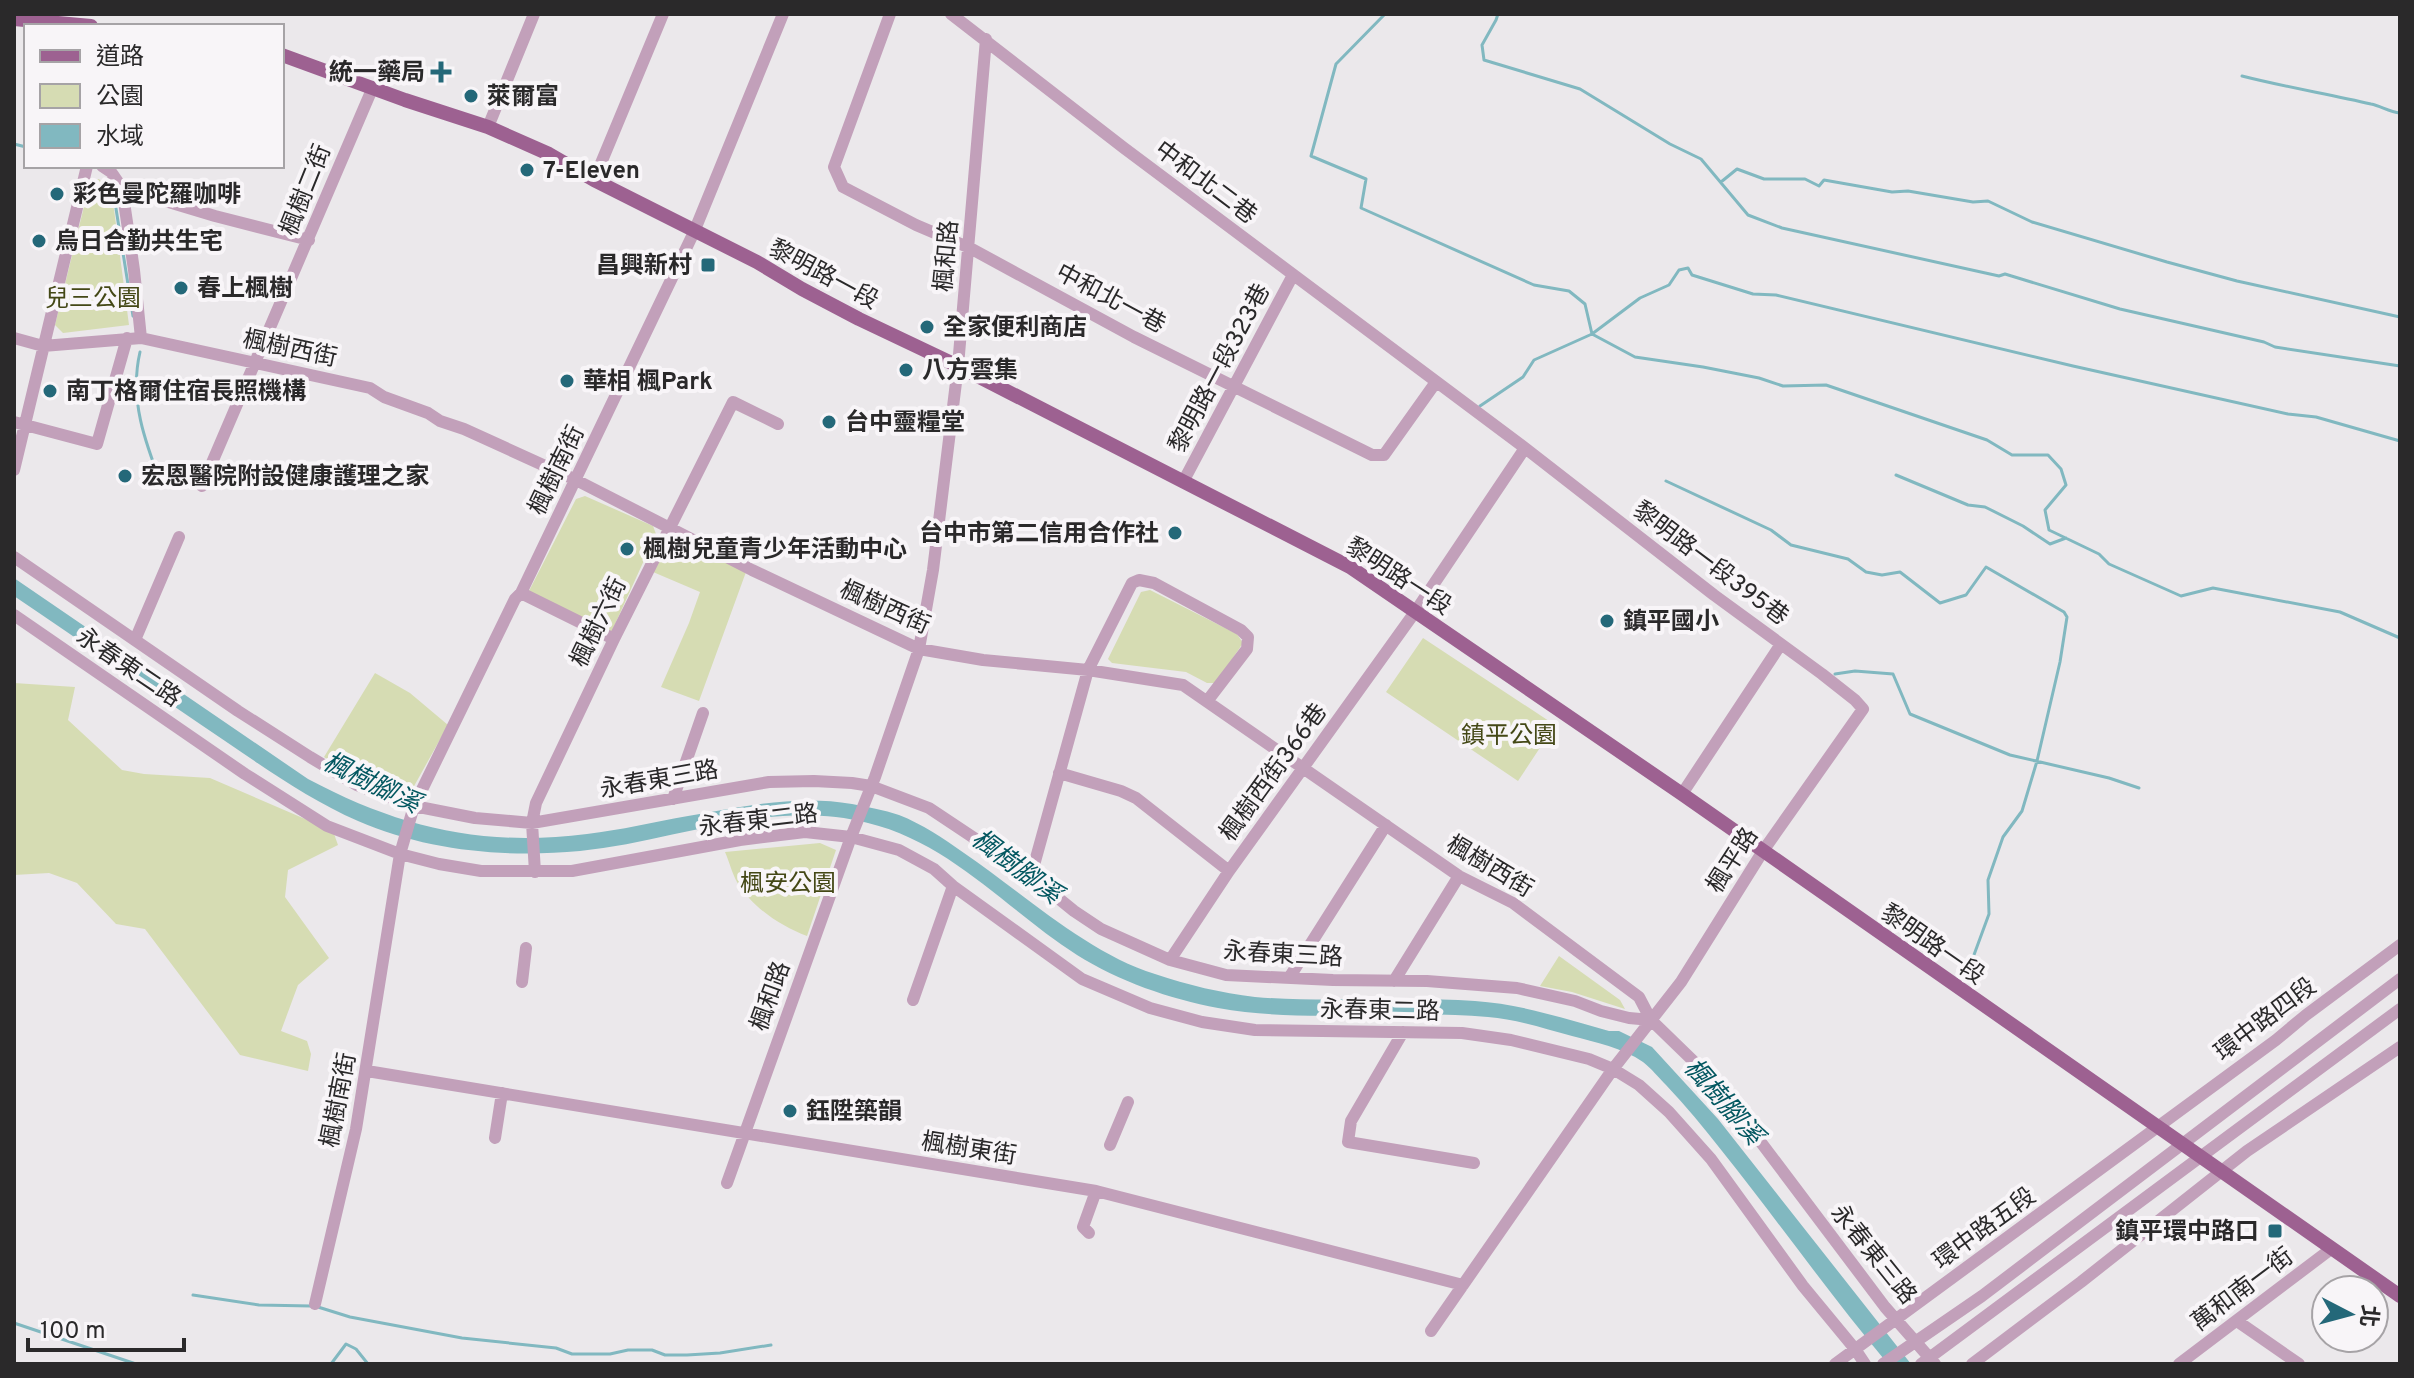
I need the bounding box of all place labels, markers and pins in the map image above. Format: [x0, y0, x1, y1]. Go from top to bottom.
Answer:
place label: 統一藥局 [329, 59, 425, 89]
marker: 統一藥局 [432, 63, 450, 81]
place label: 萊爾富 [487, 83, 559, 113]
marker: 萊爾富 [462, 87, 480, 105]
place label: 7-Eleven [543, 157, 640, 187]
marker: 7-Eleven [518, 161, 536, 179]
place label: 彩色曼陀羅咖啡 [73, 181, 241, 211]
marker: 彩色曼陀羅咖啡 [48, 185, 66, 203]
place label: 烏日合勤共生宅 [55, 228, 223, 258]
marker: 烏日合勤共生宅 [30, 232, 48, 250]
place label: 昌興新村 [596, 252, 692, 282]
marker: 昌興新村 [699, 256, 717, 274]
place label: 春上楓樹 [197, 275, 293, 305]
marker: 春上楓樹 [172, 279, 190, 297]
place label: 全家便利商店 [943, 314, 1087, 344]
marker: 全家便利商店 [918, 318, 936, 336]
place label: 八方雲集 [922, 357, 1018, 387]
marker: 八方雲集 [897, 361, 915, 379]
place label: 華相 楓Park [583, 368, 713, 398]
marker: 華相 楓Park [558, 372, 576, 390]
place label: 南丁格爾住宿長照機構 [66, 378, 306, 408]
marker: 南丁格爾住宿長照機構 [41, 382, 59, 400]
place label: 台中靈糧堂 [845, 409, 965, 439]
marker: 台中靈糧堂 [820, 413, 838, 431]
place label: 宏恩醫院附設健康護理之家 [141, 463, 429, 493]
marker: 宏恩醫院附設健康護理之家 [116, 467, 134, 485]
place label: 台中市第二信用合作社 [919, 520, 1159, 550]
marker: 台中市第二信用合作社 [1166, 524, 1184, 542]
place label: 楓樹兒童青少年活動中心 [643, 536, 907, 566]
marker: 楓樹兒童青少年活動中心 [618, 540, 636, 558]
place label: 鎮平國小 [1623, 608, 1719, 638]
marker: 鎮平國小 [1598, 612, 1616, 630]
place label: 鈺陞築韻 [806, 1098, 902, 1128]
marker: 鈺陞築韻 [781, 1102, 799, 1120]
place label: 鎮平環中路口 [2115, 1218, 2259, 1248]
marker: 鎮平環中路口 [2266, 1222, 2284, 1240]

